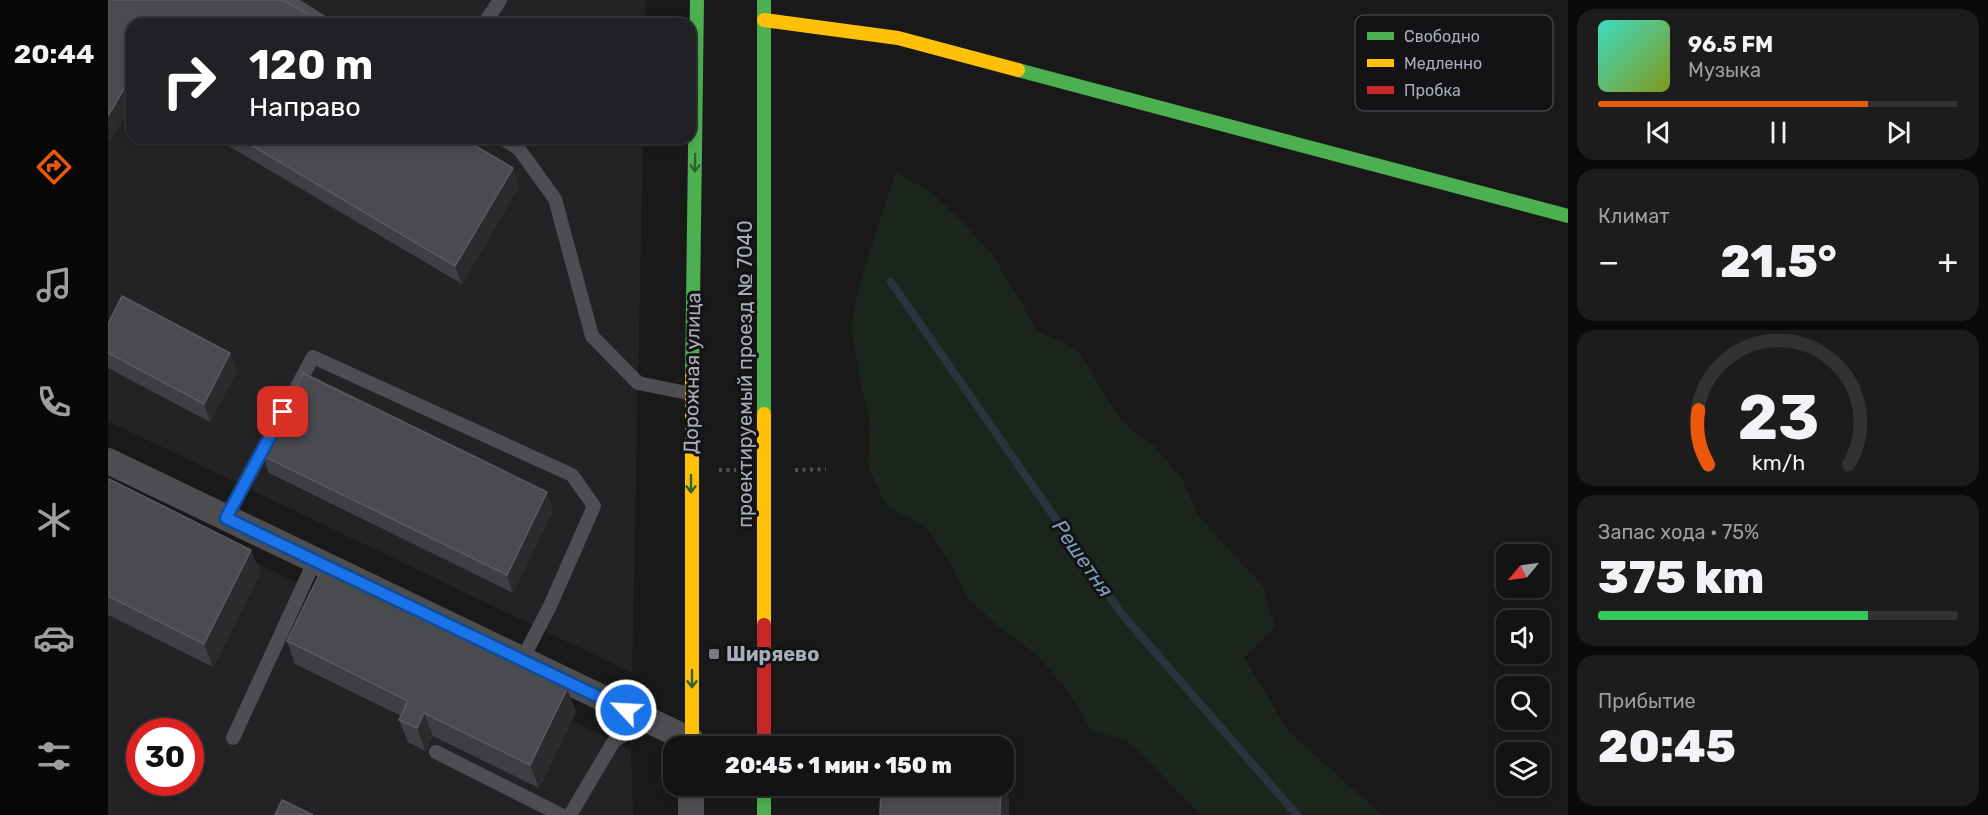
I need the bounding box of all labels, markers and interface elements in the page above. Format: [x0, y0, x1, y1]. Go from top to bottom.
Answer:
legend [1355, 15, 1553, 111]
text: Свободно [1404, 27, 1480, 46]
text: 96.5 FM [1688, 31, 1773, 58]
text: 20:44 [14, 38, 94, 70]
text: 120 m [249, 40, 373, 90]
icon: right [150, 42, 228, 120]
text: Медленно [1404, 54, 1482, 73]
text: Музыка [1688, 58, 1761, 82]
text: Пробка [1404, 81, 1461, 100]
text: Направо [249, 91, 361, 123]
icon: previous [1642, 116, 1675, 149]
icon: pause [1762, 116, 1795, 149]
icon: next [1882, 116, 1915, 149]
icon: directions [33, 146, 75, 188]
one-way arrow [689, 153, 701, 173]
text: Климат [1598, 204, 1670, 228]
street label: проектируемый проезд № 7040 [733, 220, 757, 528]
text: 21.5° [1720, 235, 1837, 288]
text: − [1598, 242, 1619, 281]
text: + [1937, 242, 1958, 281]
icon: music [33, 264, 75, 306]
street label: Дорожная улица [679, 292, 705, 454]
icon: phone [33, 381, 75, 423]
text: 23 [1737, 381, 1819, 455]
pin [257, 386, 308, 437]
icon: arrive [266, 395, 299, 428]
text: km/h [1751, 450, 1805, 475]
one-way arrow [685, 474, 697, 494]
icon: climate [33, 499, 75, 541]
water label: Решетня [1047, 515, 1119, 601]
text: Запас хода · 75% [1598, 520, 1759, 544]
north arrow [1496, 544, 1550, 598]
map controls [1496, 544, 1550, 796]
text: 375 km [1598, 551, 1764, 604]
button: sound [1496, 610, 1550, 664]
icon: car [33, 617, 75, 659]
place label: Ширяево [726, 642, 819, 666]
marker: Ширяево [707, 647, 721, 661]
one-way arrow [686, 669, 698, 689]
button: search [1496, 676, 1550, 730]
position arrow [594, 678, 658, 742]
text: Прибытие [1598, 689, 1696, 713]
speed limit sign: 30 [126, 718, 204, 796]
text: 20:45 [1598, 720, 1736, 773]
icon: filters [33, 735, 75, 777]
button: layers [1496, 742, 1550, 796]
text: 20:45 · 1 мин · 150 m [725, 752, 952, 779]

